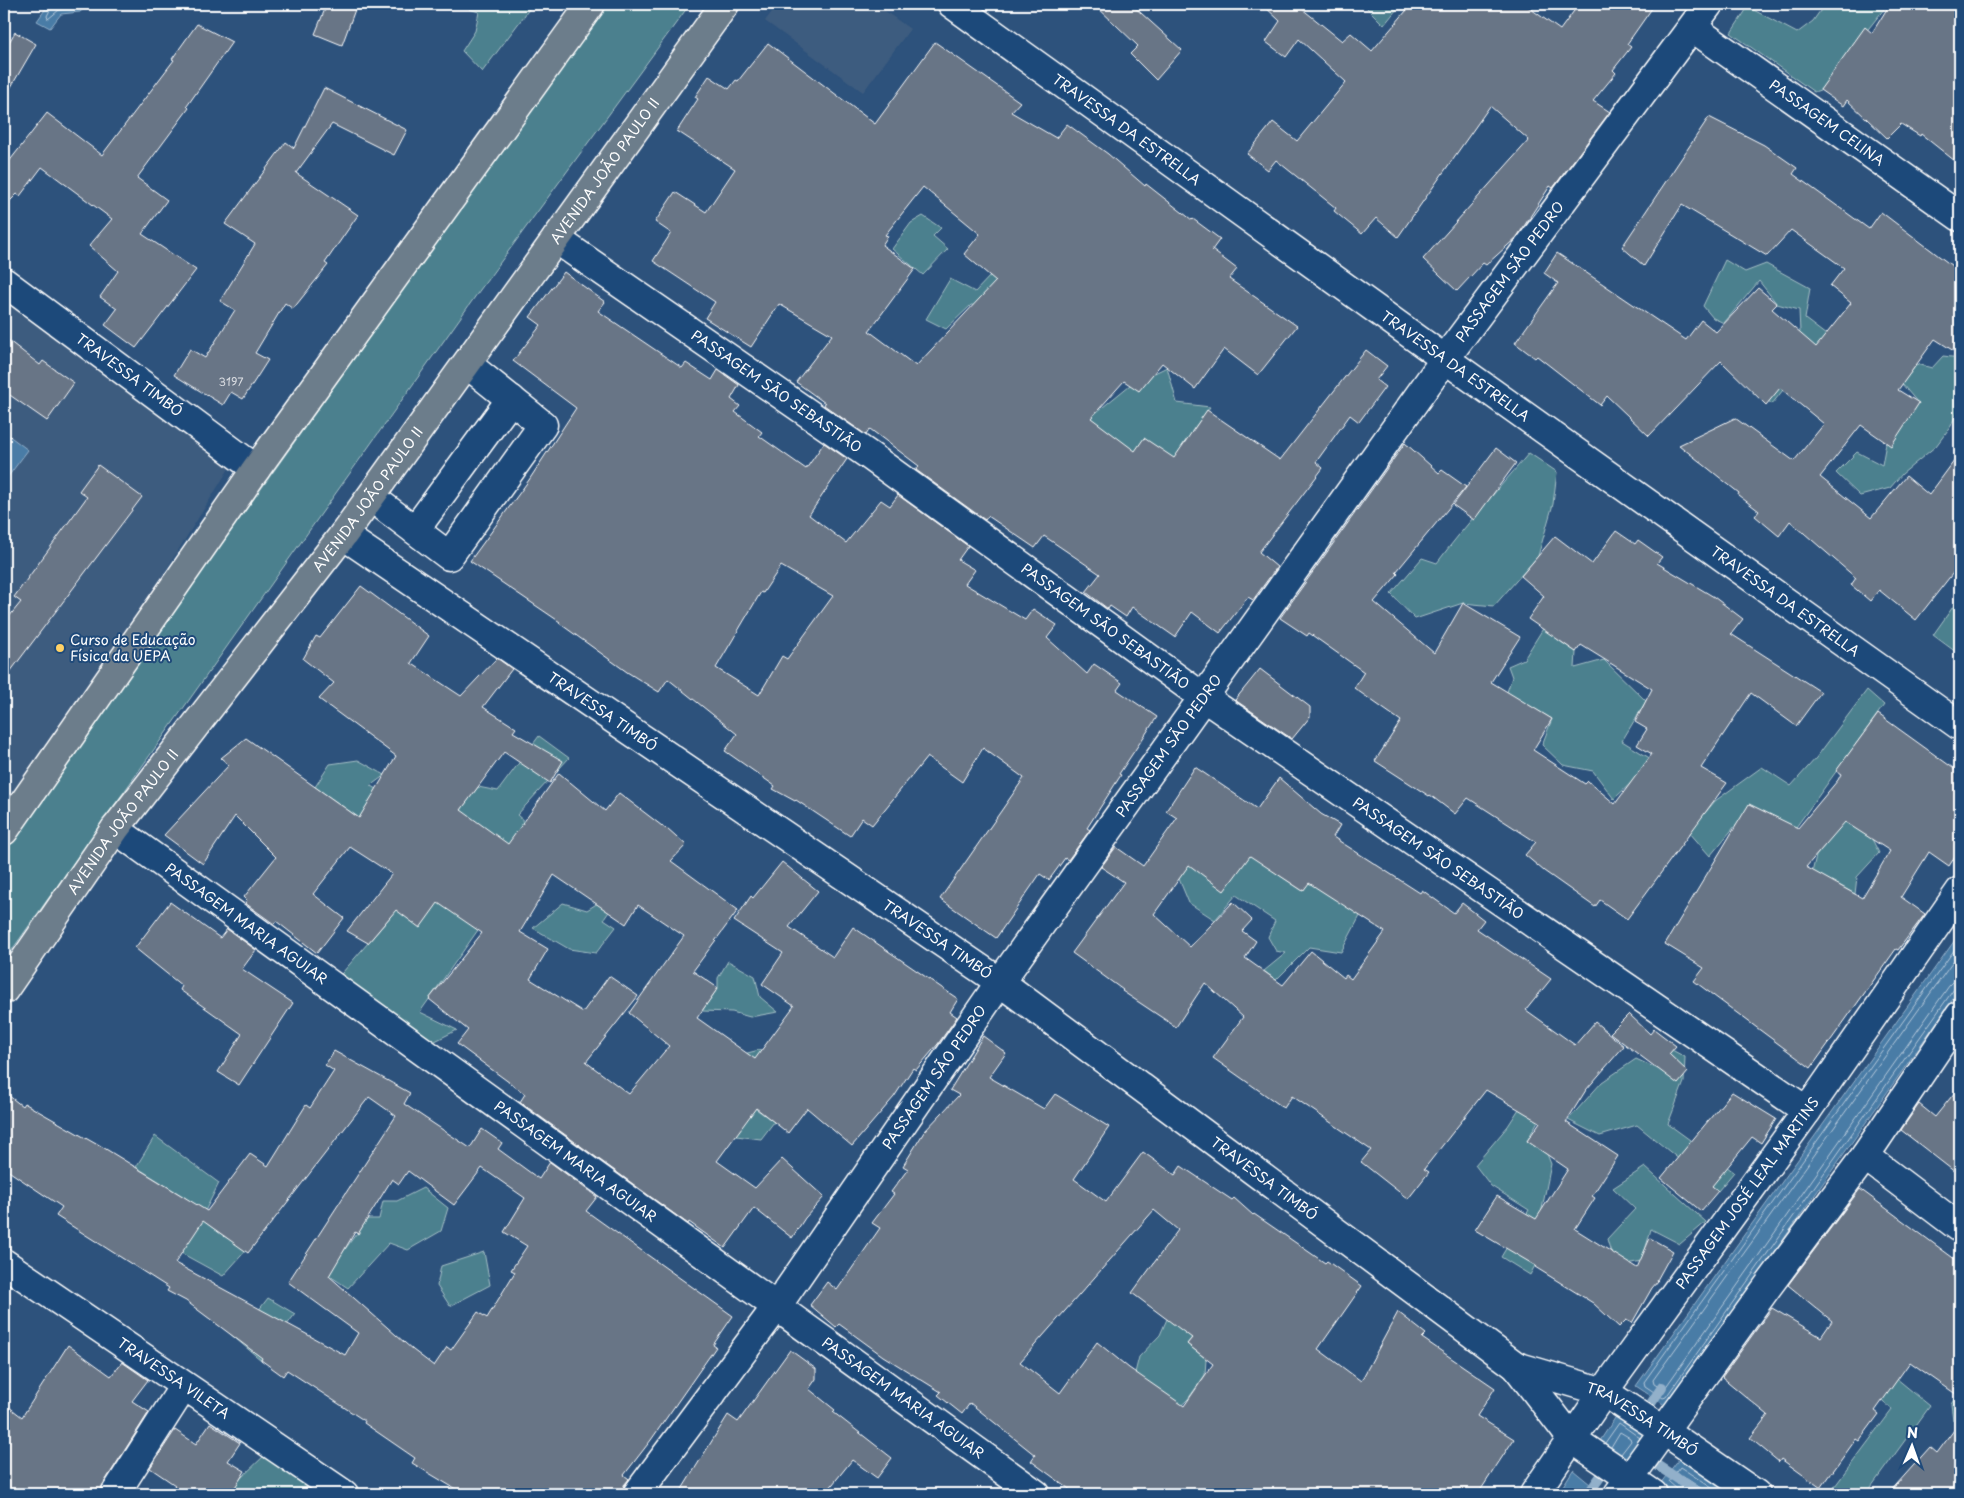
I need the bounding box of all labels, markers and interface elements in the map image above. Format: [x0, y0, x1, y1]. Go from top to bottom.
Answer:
street label: TRAVESSA DA ESTRELLA [1048, 69, 1206, 190]
street label: PASSAGEM CELINA [1765, 74, 1889, 171]
street label: AVENIDA JOÃO PAULO II [545, 93, 664, 248]
street label: PASSAGEM SÃO PEDRO [1450, 197, 1569, 346]
street label: TRAVESSA DA ESTRELLA [1377, 305, 1535, 426]
street label: PASSAGEM SÃO SEBASTIÃO [687, 325, 866, 457]
street label: TRAVESSA TIMBÓ [72, 328, 187, 421]
house number: 3197 [219, 373, 243, 390]
street label: AVENIDA JOÃO PAULO II [307, 422, 428, 576]
street label: TRAVESSA DA ESTRELLA [1707, 541, 1864, 661]
street label: PASSAGEM SÃO SEBASTIÃO [1017, 558, 1194, 694]
place label: Curso de Educação Física da UEPA [70, 629, 196, 666]
marker: Curso de Educação Física da UEPA [54, 642, 66, 654]
street label: TRAVESSA TIMBÓ [544, 666, 662, 756]
street label: PASSAGEM SÃO PEDRO [1110, 670, 1226, 821]
street label: AVENIDA JOÃO PAULO II [62, 745, 183, 898]
street label: PASSAGEM SÃO SEBASTIÃO [1349, 792, 1528, 924]
street label: PASSAGEM MARIA AGUIAR [161, 858, 332, 989]
street label: TRAVESSA TIMBÓ [879, 894, 997, 984]
street label: PASSAGEM SÃO PEDRO [877, 1001, 991, 1153]
street label: PASSAGEM JOSÉ LEAL MARTINS [1670, 1092, 1824, 1293]
street label: PASSAGEM MARIA AGUIAR [490, 1095, 661, 1227]
street label: TRAVESSA TIMBÓ [1207, 1132, 1322, 1225]
street label: TRAVESSA VILETA [113, 1332, 235, 1424]
street label: PASSAGEM MARIA AGUIAR [818, 1332, 989, 1463]
street label: TRAVESSA TIMBÓ [1584, 1376, 1702, 1461]
north arrow [1886, 1420, 1936, 1470]
text: N [1907, 1422, 1918, 1443]

